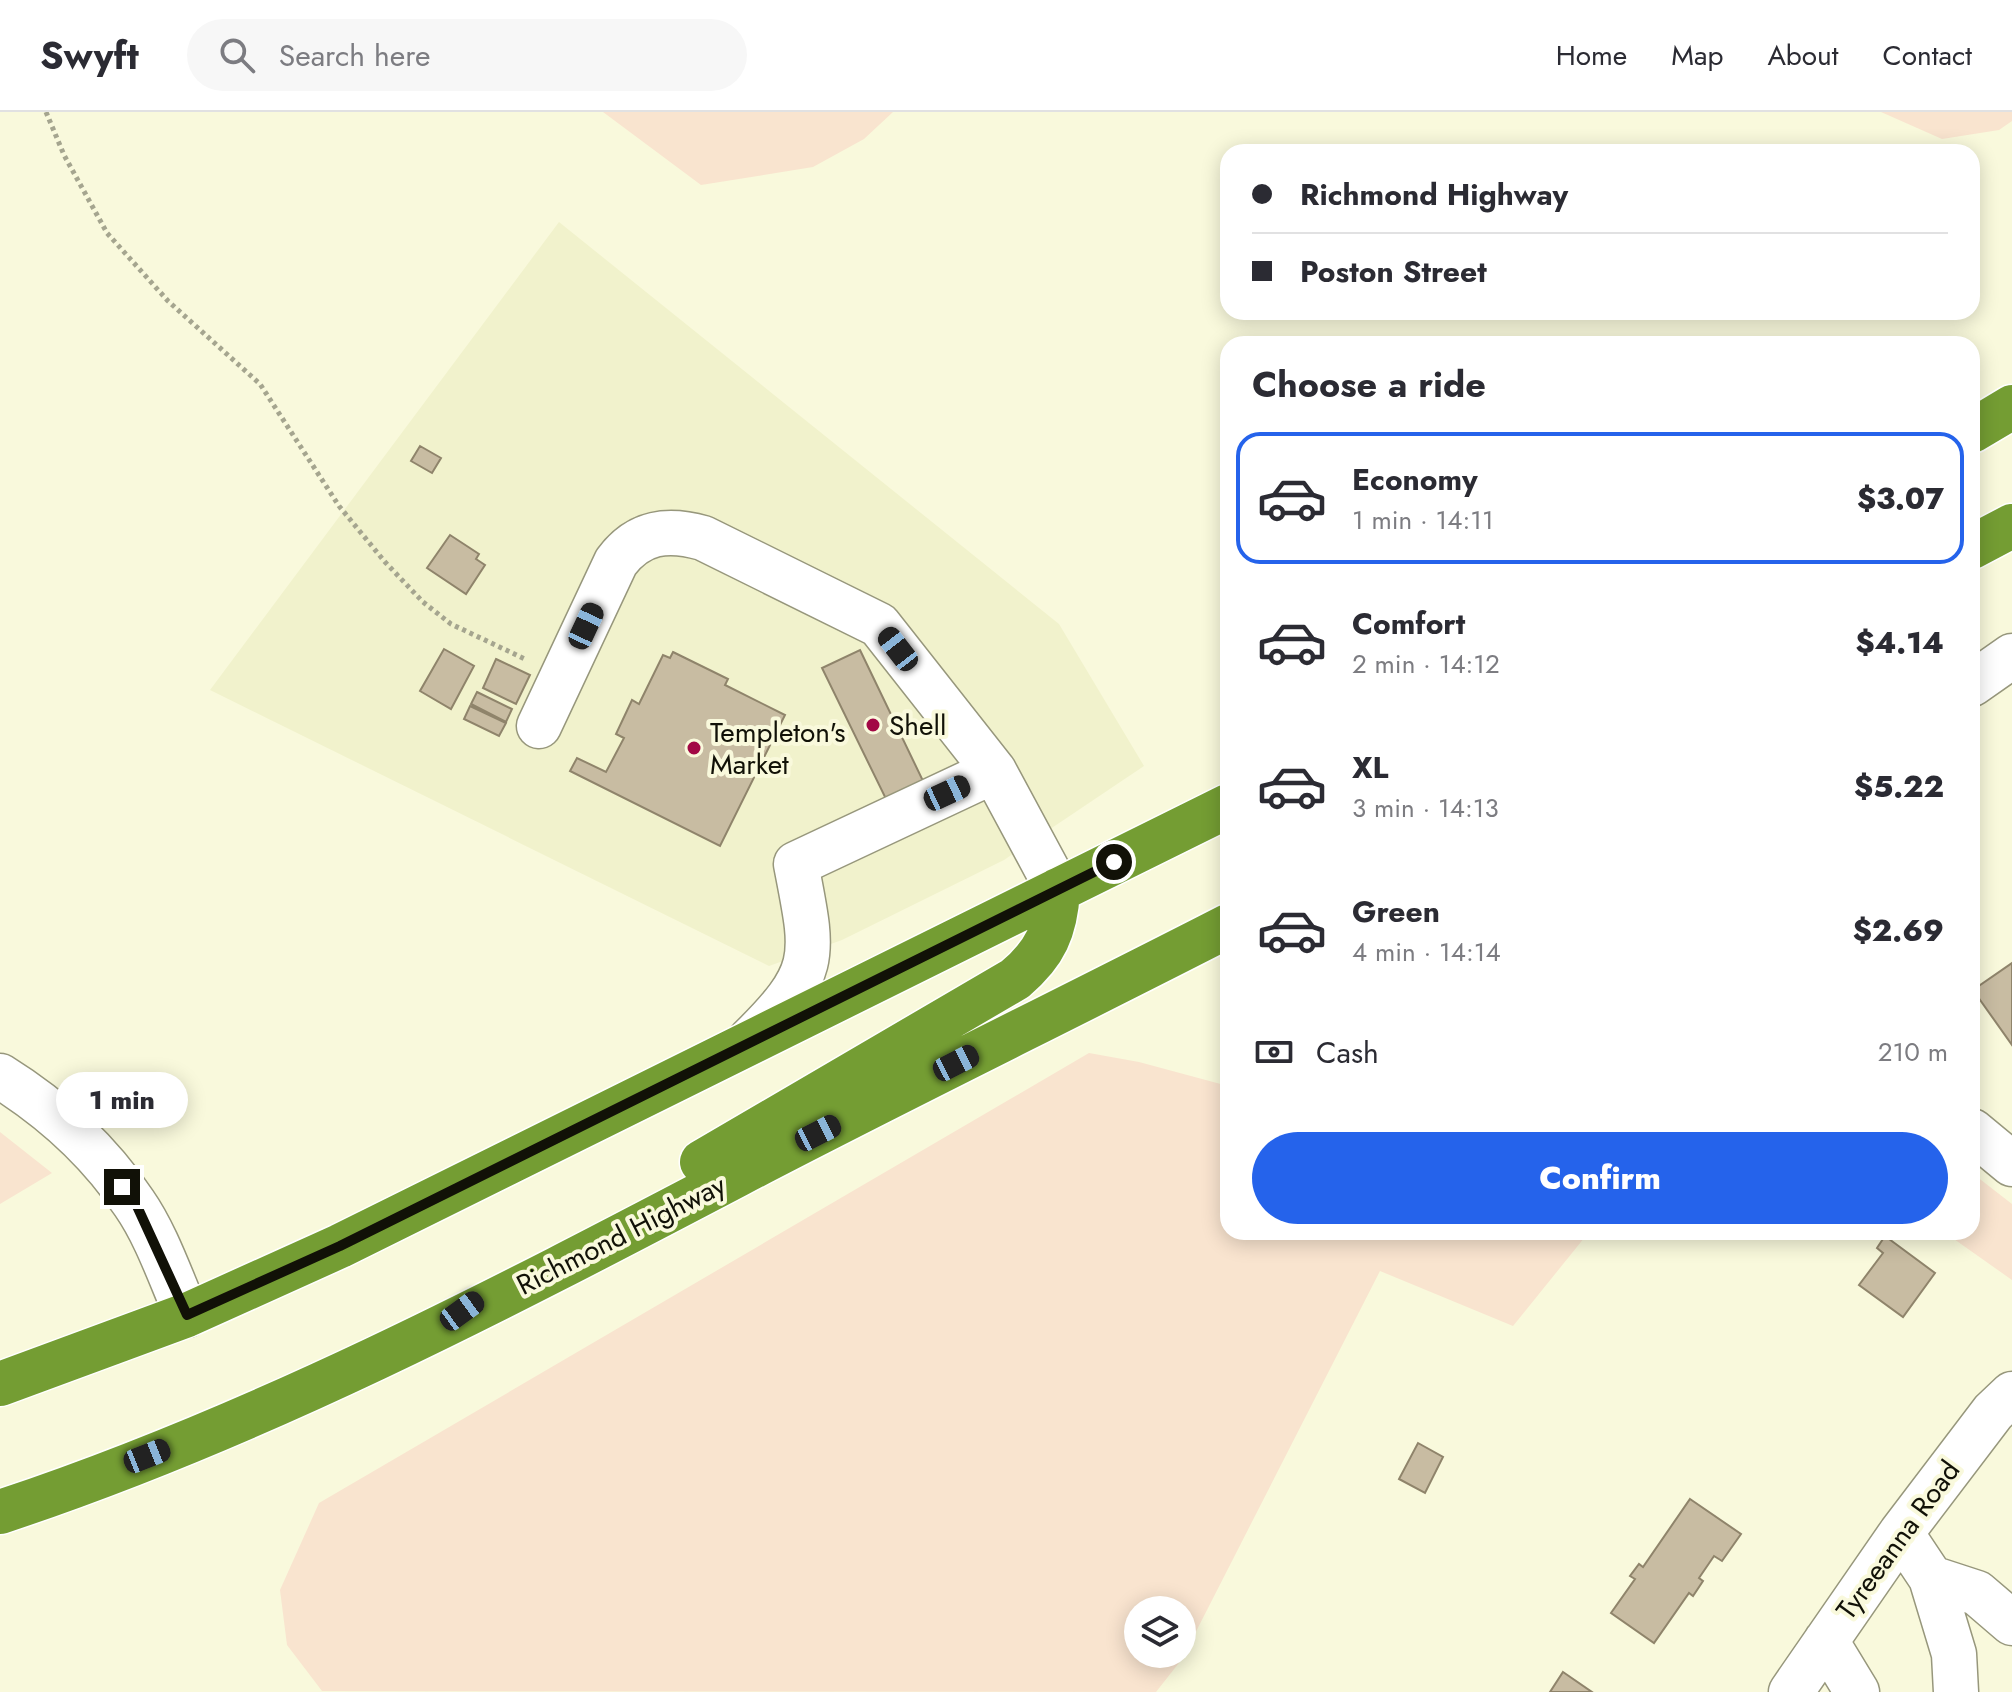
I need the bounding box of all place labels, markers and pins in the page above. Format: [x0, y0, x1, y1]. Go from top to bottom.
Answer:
place label: Shell [889, 705, 946, 746]
place label: Templeton's Market [710, 712, 846, 785]
marker: Shell [864, 716, 882, 734]
marker: Templeton's Market [685, 739, 703, 757]

